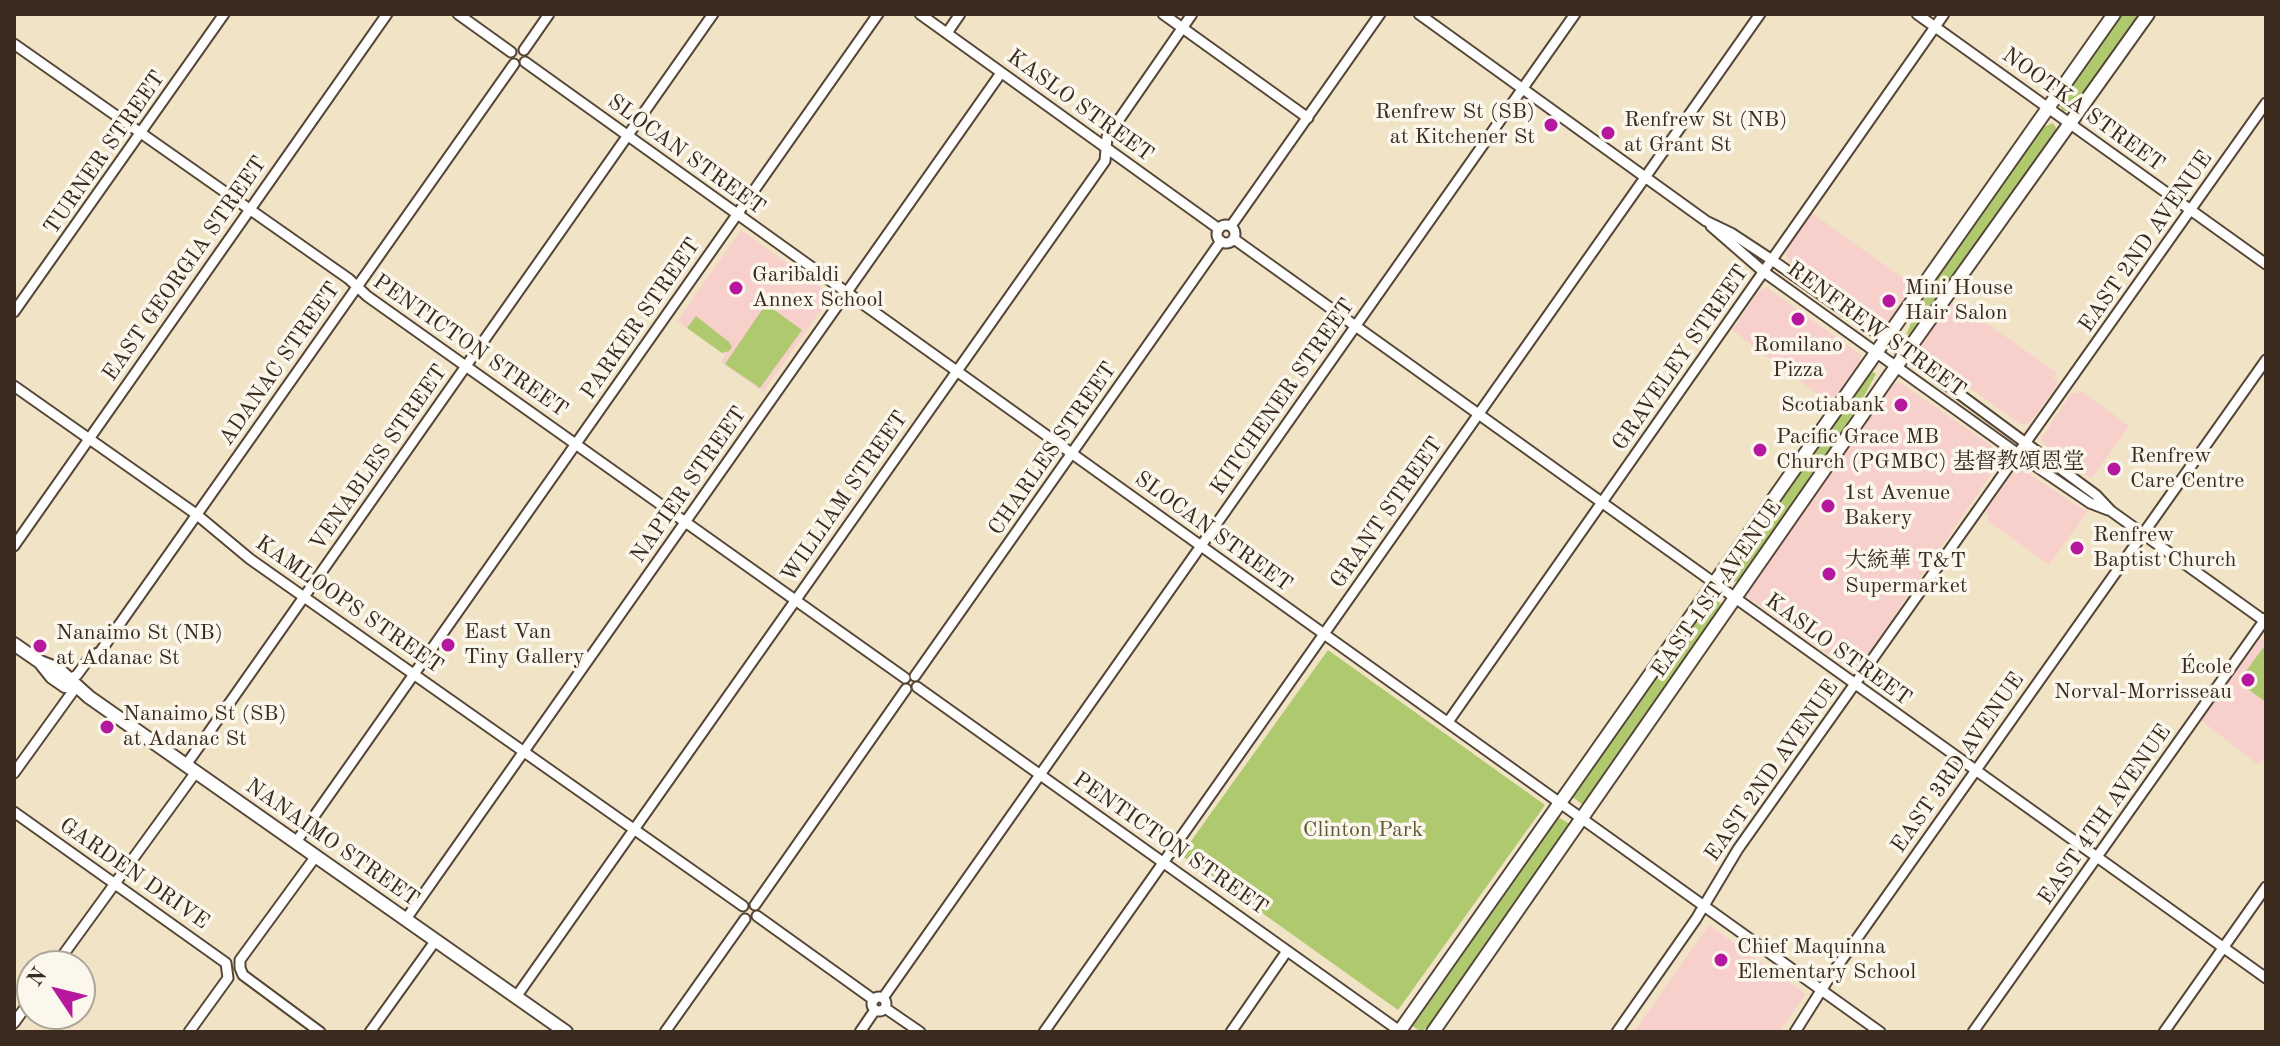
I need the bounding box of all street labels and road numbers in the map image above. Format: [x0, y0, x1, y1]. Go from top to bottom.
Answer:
street label: NOOTKA STREET [1997, 42, 2169, 178]
street label: KASLO STREET [1002, 44, 1158, 168]
street label: TURNER STREET [39, 66, 171, 240]
street label: SLOCAN STREET [602, 89, 770, 221]
street label: EAST 2ND AVENUE [2073, 146, 2219, 338]
street label: EAST GEORGIA STREET [97, 152, 273, 386]
street label: PARKER STREET [575, 233, 707, 405]
street label: RENFREW STREET [1781, 256, 1971, 404]
street label: GRAVELEY STREET [1607, 260, 1755, 456]
street label: PENTICTON STREET [368, 269, 572, 423]
street label: ADANAC STREET [214, 277, 346, 451]
street label: KITCHENER STREET [1205, 294, 1361, 500]
street label: CHARLES STREET [983, 357, 1123, 541]
street label: VENABLES STREET [305, 360, 453, 556]
street label: NAPIER STREET [625, 402, 753, 568]
street label: WILLIAM STREET [776, 406, 914, 588]
street label: GRANT STREET [1325, 432, 1449, 594]
street label: SLOCAN STREET [1129, 466, 1297, 598]
street label: EAST 1ST AVENUE [1646, 495, 1788, 683]
street label: KAMLOOPS STREET [250, 530, 448, 680]
street label: KASLO STREET [1760, 588, 1916, 712]
street label: EAST 3RD AVENUE [1886, 668, 2030, 858]
street label: EAST 2ND AVENUE [1699, 675, 1845, 867]
street label: EAST 4TH AVENUE [2033, 720, 2177, 910]
street label: PENTICTON STREET [1068, 767, 1272, 921]
street label: NANAIMO STREET [240, 773, 424, 913]
street label: GARDEN DRIVE [54, 812, 214, 936]

